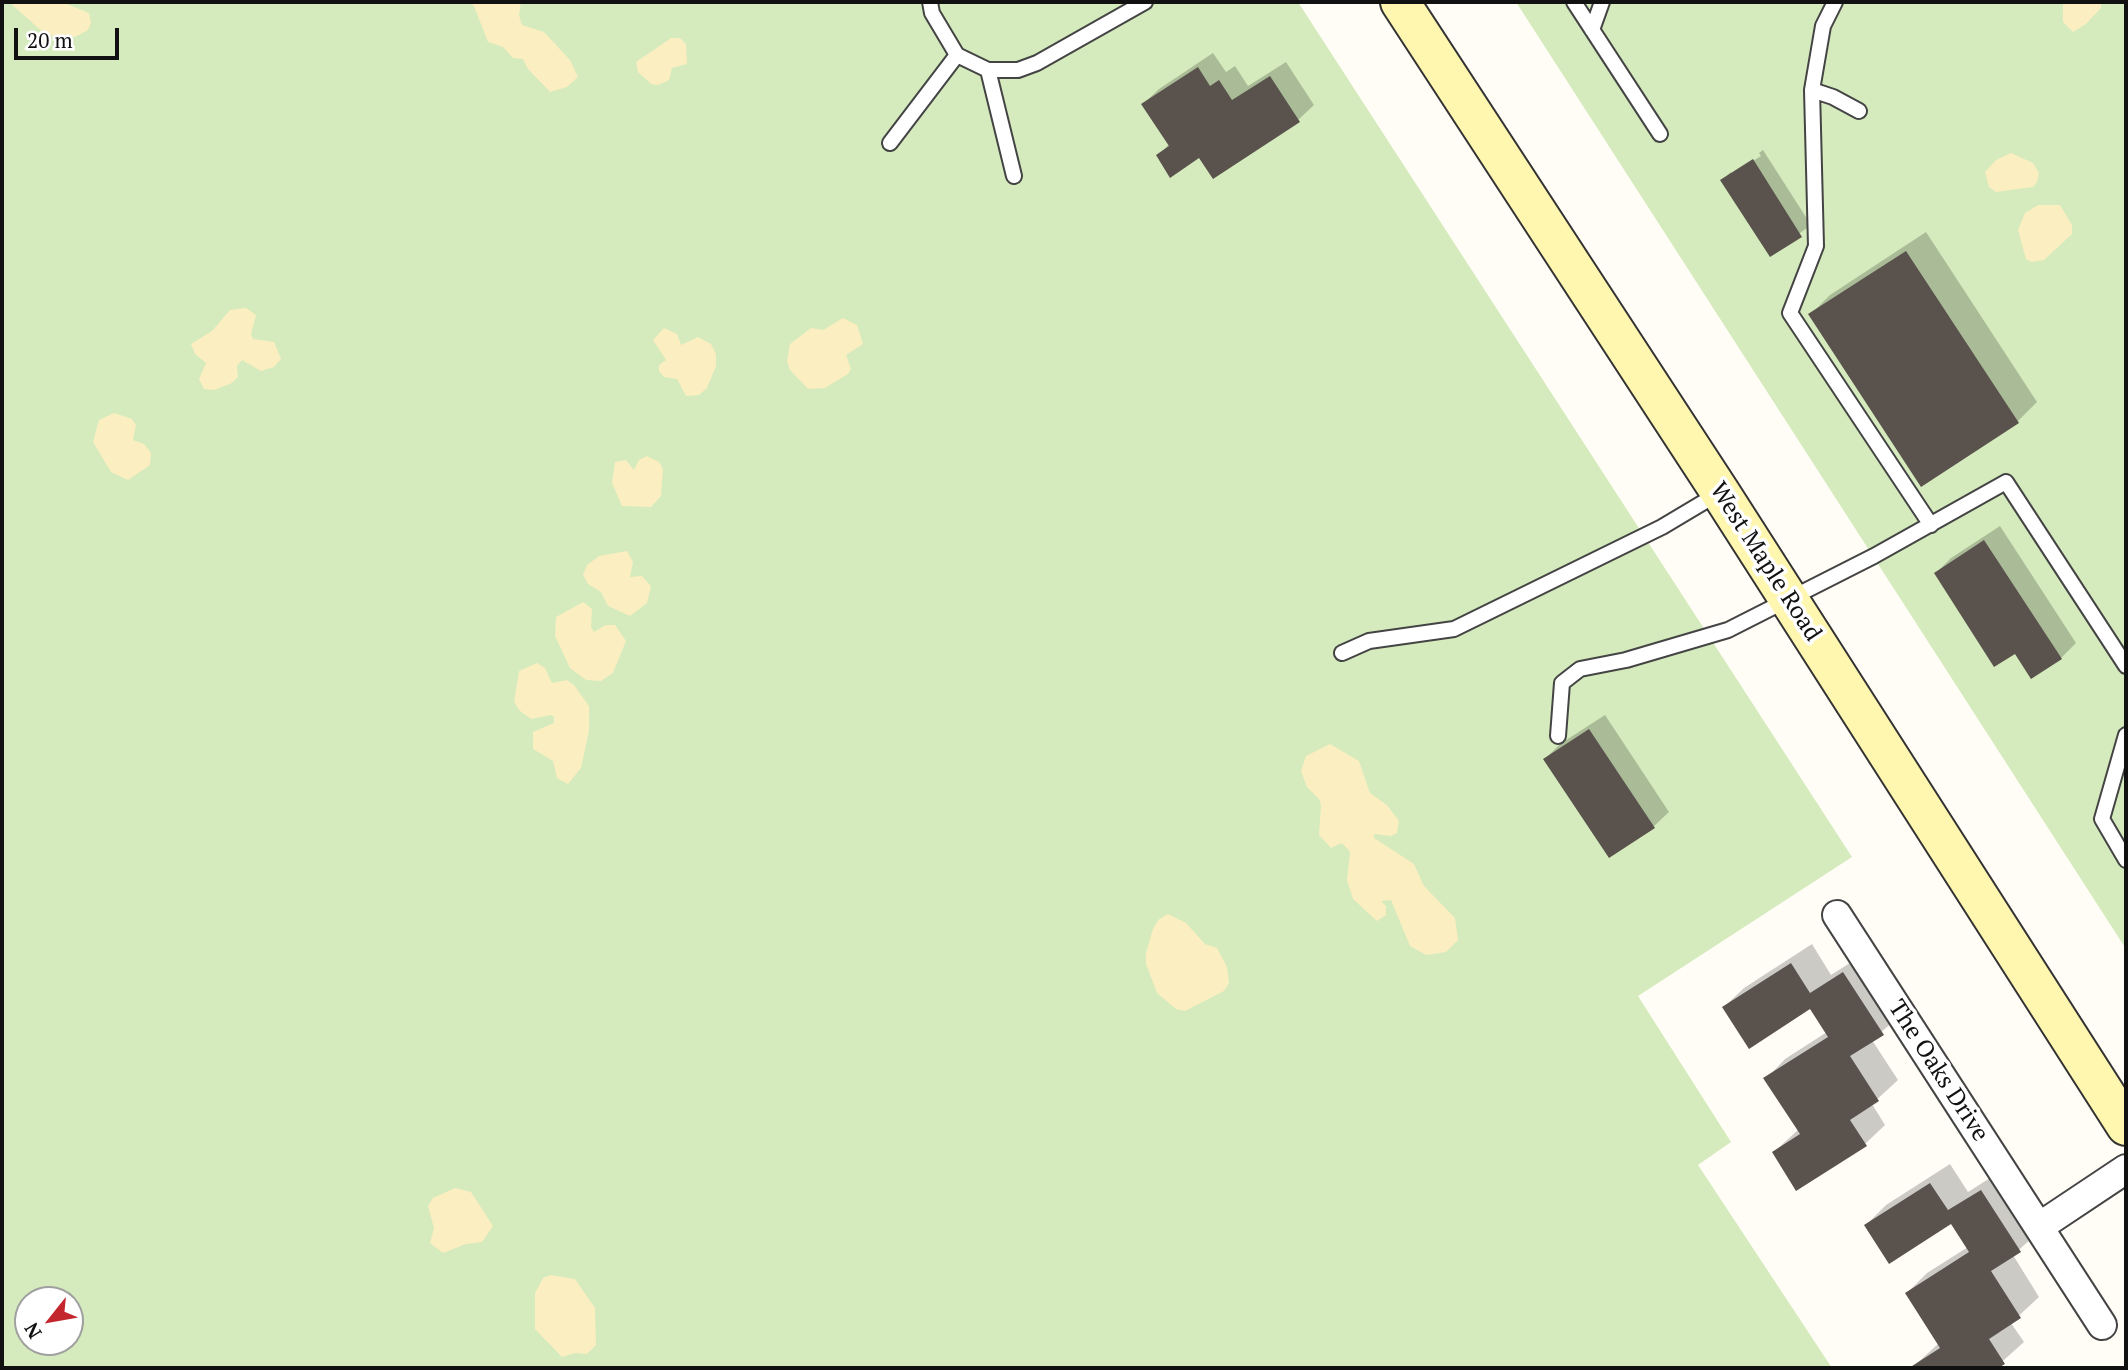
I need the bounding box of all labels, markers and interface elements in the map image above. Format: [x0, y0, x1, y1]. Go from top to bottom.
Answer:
scale bar [18, 14, 122, 58]
text: 20 m [27, 26, 73, 54]
street label: West Maple Road [1703, 477, 1827, 647]
street label: The Oaks Drive [1882, 995, 1994, 1147]
north arrow [14, 1286, 84, 1356]
text: N [18, 1318, 47, 1344]

